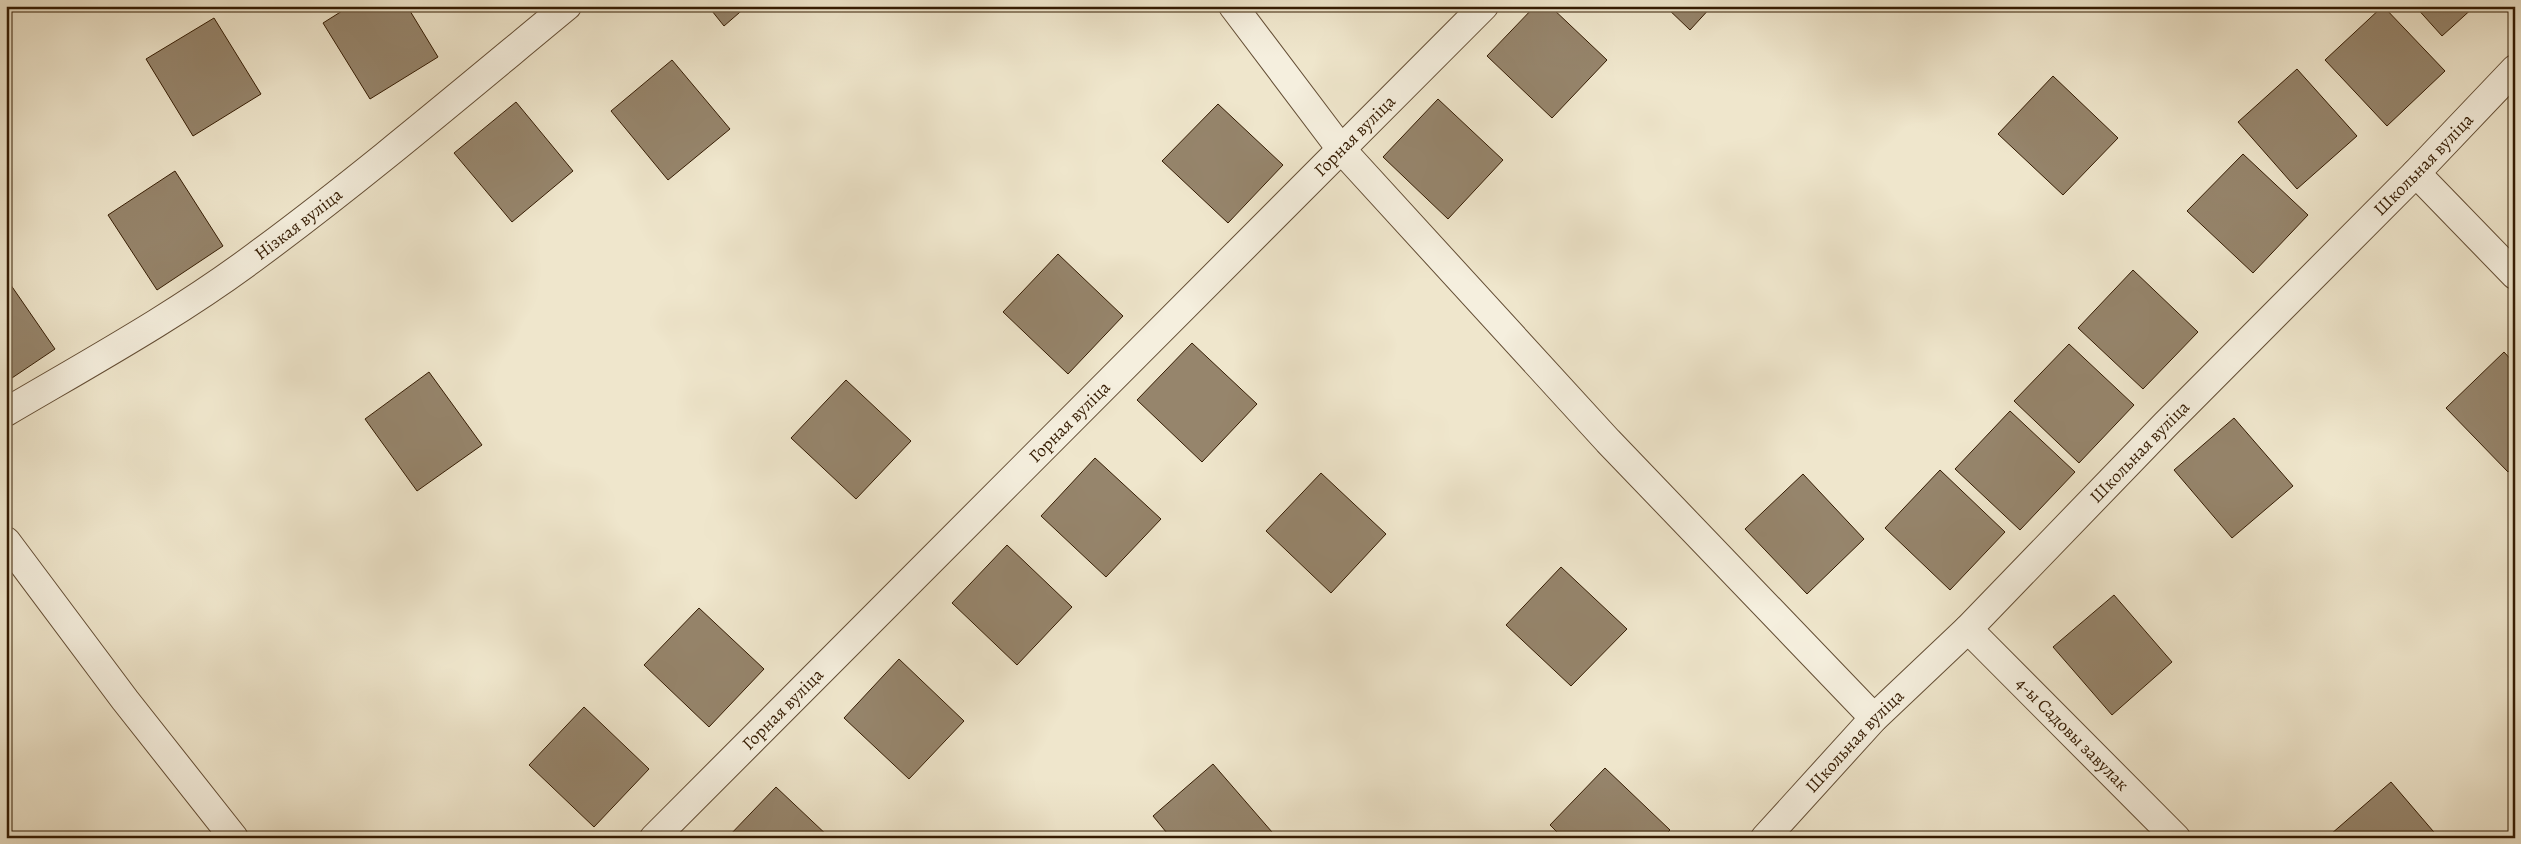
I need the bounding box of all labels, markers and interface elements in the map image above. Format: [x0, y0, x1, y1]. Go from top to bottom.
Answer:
street label: Горная вуліца [1309, 89, 1401, 182]
street label: Школьная вуліца [2368, 108, 2479, 221]
street label: Нізкая вуліца [249, 182, 348, 265]
street label: Горная вуліца [1023, 375, 1116, 468]
street label: Школьная вуліца [2084, 395, 2195, 508]
street label: Горная вуліца [736, 663, 829, 755]
street label: 4-ы Садовы завулак [2010, 672, 2134, 796]
street label: Школьная вуліца [1800, 683, 1910, 798]

